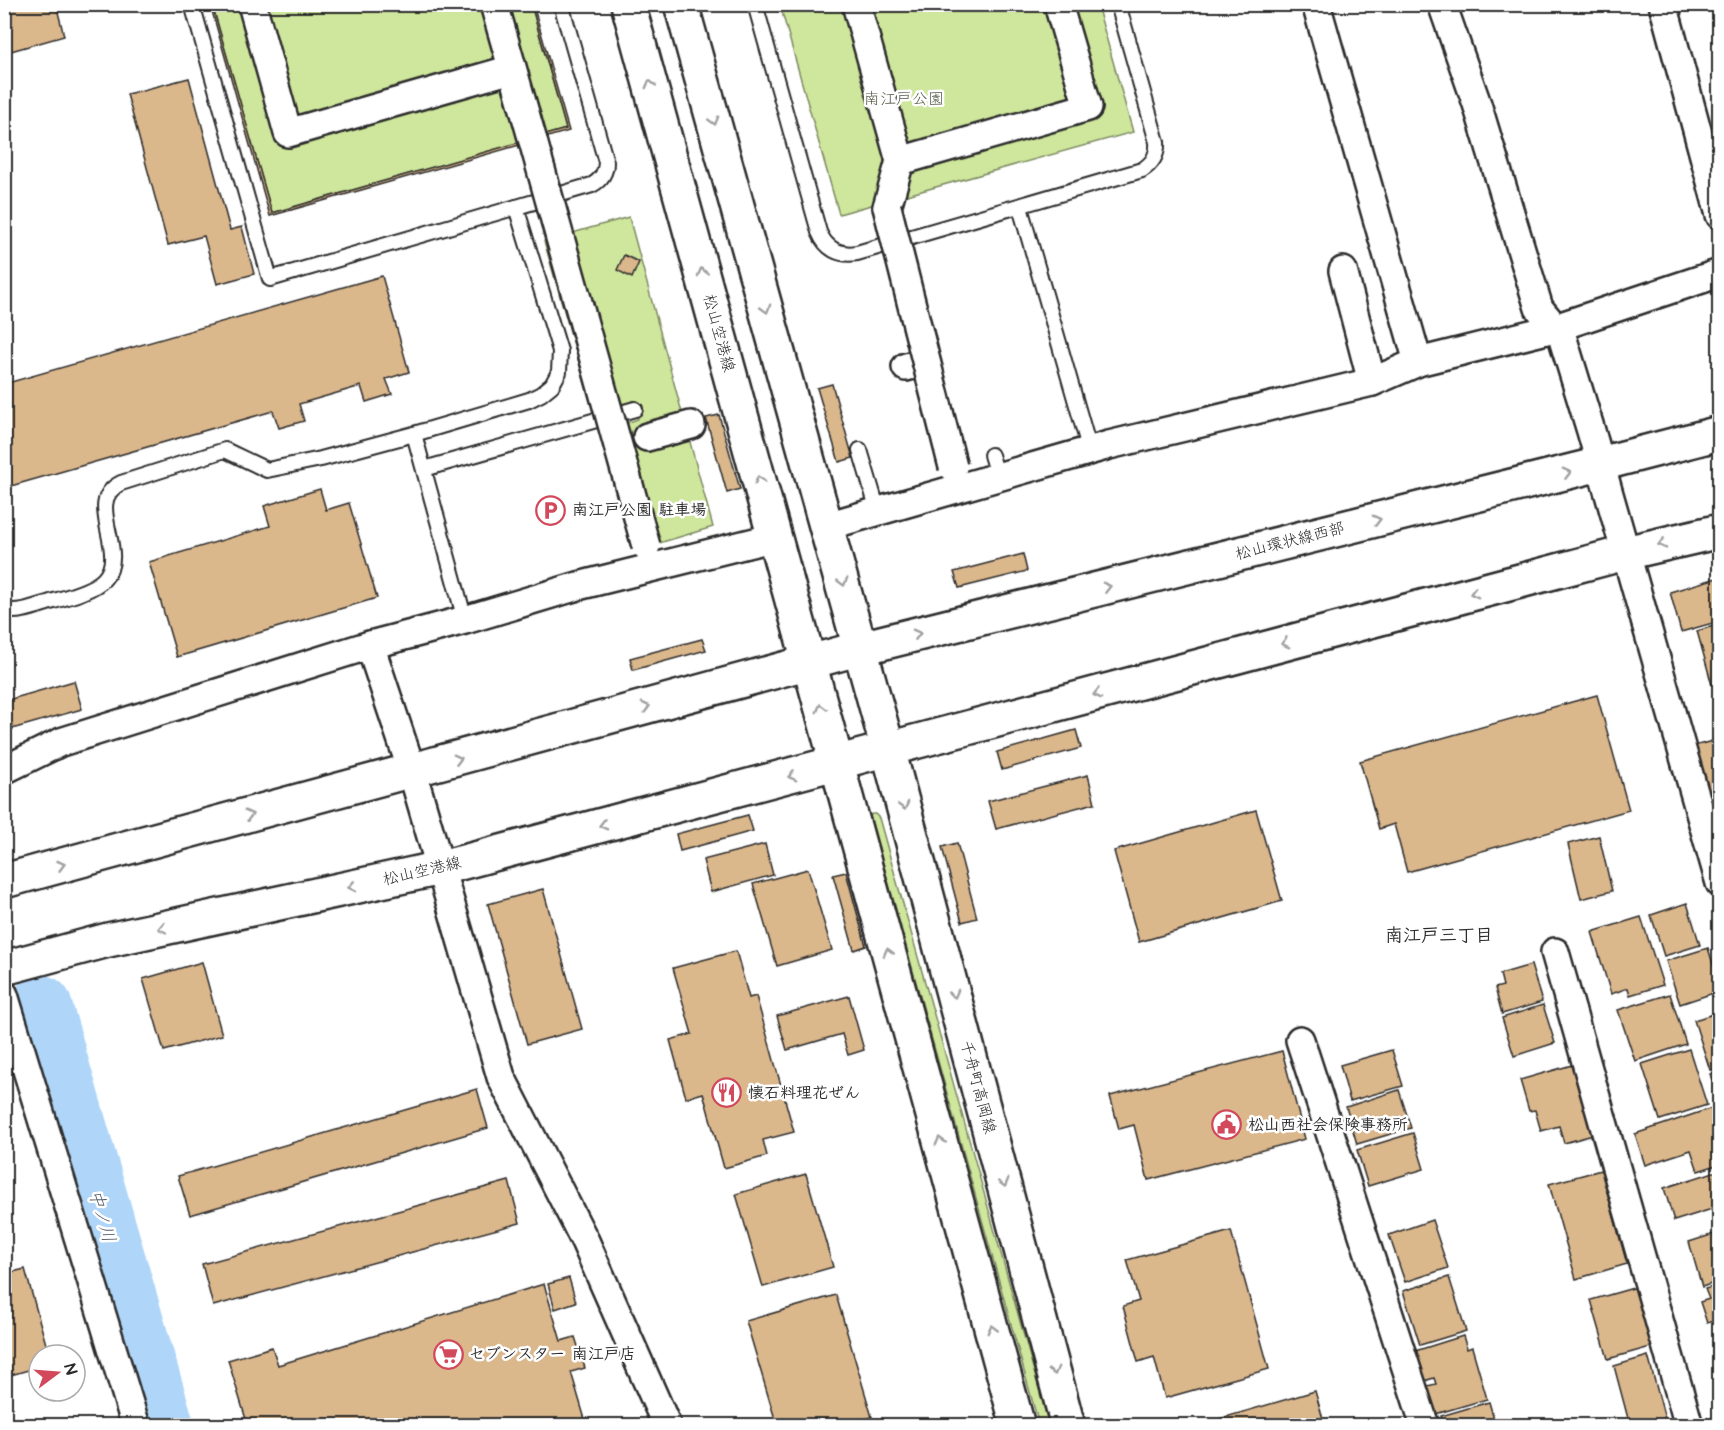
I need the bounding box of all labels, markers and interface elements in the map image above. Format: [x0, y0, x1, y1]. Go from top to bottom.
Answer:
one-way arrow [645, 79, 657, 90]
park label: 南江戸公園 [864, 88, 944, 110]
one-way arrow [706, 116, 719, 126]
one-way arrow [697, 267, 709, 278]
street label: 松山空港線 [698, 292, 740, 374]
one-way arrow [759, 304, 772, 314]
one-way arrow [1562, 467, 1572, 480]
one-way arrow [754, 475, 767, 485]
parking icon: 南江戸公園 駐車場 [535, 494, 567, 526]
place label: 南江戸公園 駐車場 [572, 499, 706, 521]
one-way arrow [1372, 514, 1382, 527]
street label: 松山環状線西部 [1233, 517, 1347, 565]
one-way arrow [1658, 537, 1668, 550]
one-way arrow [836, 577, 848, 587]
one-way arrow [1101, 581, 1111, 594]
one-way arrow [1469, 586, 1480, 598]
one-way arrow [912, 628, 922, 641]
one-way arrow [1280, 636, 1290, 649]
one-way arrow [1092, 686, 1102, 699]
one-way arrow [640, 702, 651, 714]
one-way arrow [816, 703, 829, 713]
one-way arrow [453, 753, 463, 766]
one-way arrow [787, 768, 797, 781]
one-way arrow [896, 801, 909, 811]
one-way arrow [243, 810, 254, 822]
one-way arrow [598, 818, 608, 831]
street label: 松山空港線 [381, 851, 463, 891]
one-way arrow [56, 860, 66, 873]
one-way arrow [348, 880, 358, 893]
one-way arrow [157, 921, 167, 934]
district label: 南江戸三丁目 [1385, 923, 1493, 948]
one-way arrow [883, 948, 896, 958]
one-way arrow [946, 989, 959, 999]
street label: 千舟町高岡線 [955, 1038, 1001, 1136]
restaurant icon: 懐石料理花ぜん [711, 1077, 743, 1109]
place label: 懐石料理花ぜん [748, 1082, 860, 1104]
public building icon: 松山西社会保険事務所 [1211, 1109, 1243, 1141]
place label: 松山西社会保険事務所 [1248, 1114, 1408, 1136]
one-way arrow [935, 1136, 947, 1146]
one-way arrow [996, 1177, 1009, 1187]
water label: 中ノ川 [83, 1187, 121, 1245]
one-way arrow [986, 1324, 999, 1334]
supermarket icon: セブンスター 南江戸店 [432, 1338, 464, 1370]
north arrow [27, 1343, 87, 1403]
place label: セブンスター 南江戸店 [469, 1343, 636, 1365]
text: N [59, 1361, 82, 1377]
one-way arrow [1046, 1366, 1059, 1376]

